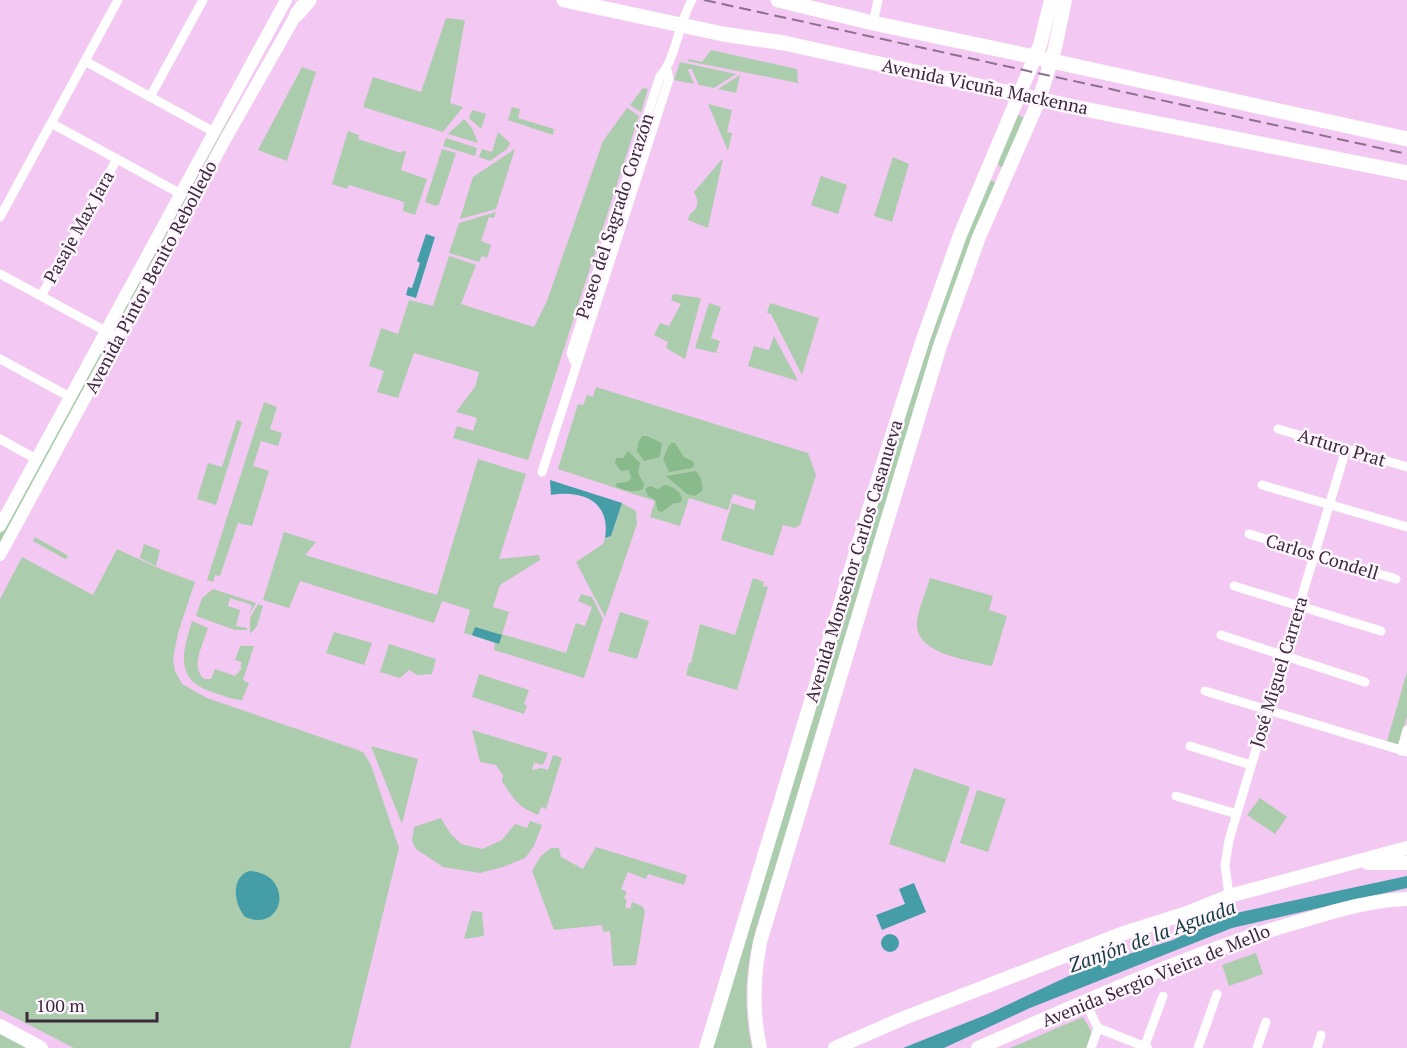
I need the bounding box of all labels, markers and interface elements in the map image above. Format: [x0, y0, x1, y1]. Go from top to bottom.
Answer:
street label: Avenida Vicuña Mackenna [880, 52, 1091, 120]
street label: Paseo del Sagrado Corazón [569, 110, 659, 321]
street label: Avenida Pintor Benito Rebolledo [78, 156, 222, 397]
street label: Pasaje Max Jara [37, 166, 119, 287]
street label: Avenida Monseñor Carlos Casanueva [799, 417, 908, 705]
street label: Arturo Prat [1295, 422, 1390, 472]
street label: Carlos Condell [1263, 527, 1382, 585]
street label: José Miguel Carrera [1244, 593, 1312, 750]
water label: Zanjón de la Aguada [1064, 893, 1239, 978]
street label: Avenida Sergio Vieira de Mello [1038, 918, 1273, 1032]
scale bar [27, 985, 158, 1023]
text: 100 m [36, 993, 85, 1017]

